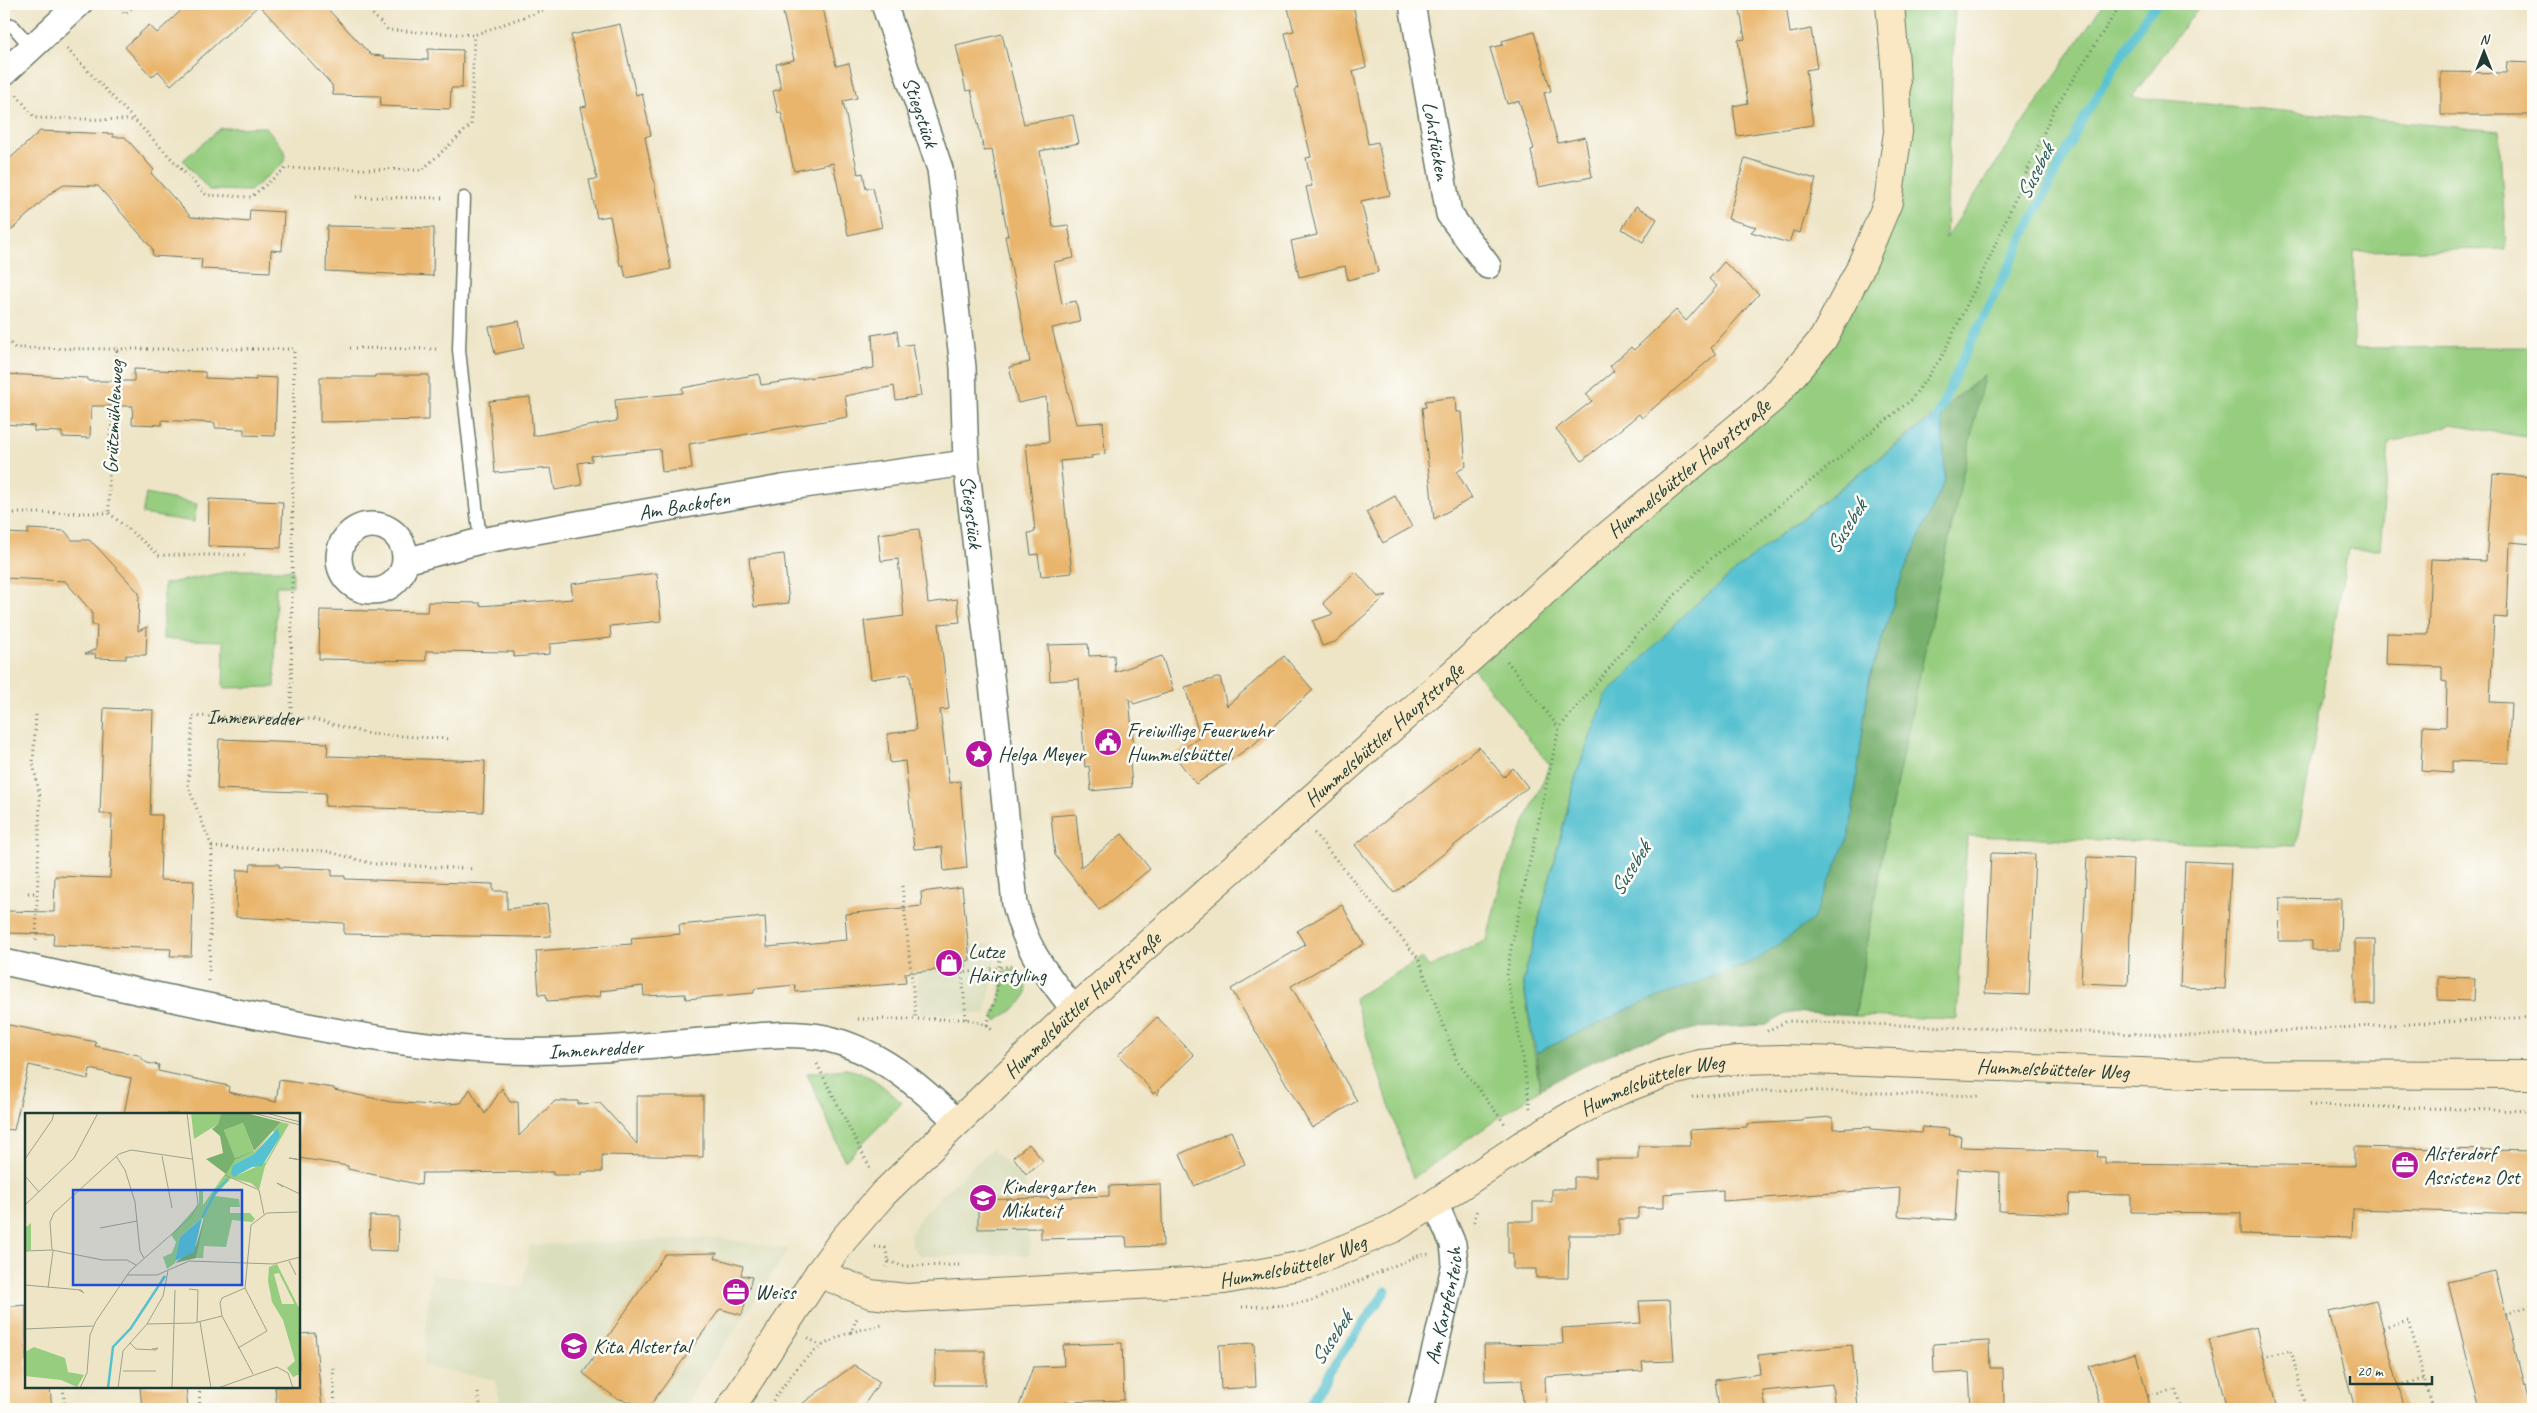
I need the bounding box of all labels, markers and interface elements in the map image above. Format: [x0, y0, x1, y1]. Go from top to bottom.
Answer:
north arrow [2460, 28, 2510, 78]
text: N [2480, 31, 2491, 48]
street label: Stiegstück [897, 73, 945, 152]
street label: Lohstücken [1416, 100, 1456, 184]
water label: Susebek [2009, 136, 2062, 204]
street label: Grützmühlenweg [97, 358, 129, 474]
street label: Hummelsbüttler Hauptstraße [1602, 391, 1777, 544]
street label: Stiegstück [955, 474, 989, 551]
street label: Am Backofen [636, 484, 733, 526]
water label: Susebek [1819, 492, 1875, 559]
street label: Hummelsbüttler Hauptstraße [1299, 656, 1471, 812]
street label: Immenredder [207, 703, 304, 732]
place label: Freiwillige Feuerwehr Hummelsbüttel [1127, 717, 1276, 767]
public building icon: Freiwillige Feuerwehr Hummelsbüttel [1093, 727, 1123, 757]
place icon: Helga Meyer [964, 739, 994, 769]
place label: Helga Meyer [998, 741, 1087, 767]
water label: Susebek [1603, 834, 1659, 901]
street label: Hummelsbüttler Hauptstraße [998, 924, 1168, 1084]
place label: Lutze Hairstyling [968, 938, 1048, 988]
shop icon: Lutze Hairstyling [934, 948, 964, 978]
street label: Immenredder [548, 1033, 646, 1064]
street label: Hummelsbütteler Weg [1575, 1048, 1727, 1122]
street label: Hummelsbütteler Weg [1976, 1053, 2131, 1085]
inset map [25, 1113, 300, 1388]
place label: Alsterdorf Assistenz Ost [2424, 1140, 2521, 1190]
office icon: Alsterdorf Assistenz Ost [2390, 1150, 2420, 1180]
place label: Kindergarten Mikuteit [1002, 1173, 1096, 1223]
school or university icon: Kindergarten Mikuteit [968, 1183, 998, 1213]
street label: Hummelsbütteler Weg [1217, 1228, 1371, 1294]
street label: Am Karpfenteich [1419, 1245, 1468, 1367]
office icon: Weiss [721, 1277, 751, 1307]
place label: Weiss [755, 1279, 797, 1305]
water label: Susebek [1303, 1304, 1361, 1371]
school or university icon: Kita Alstertal [559, 1331, 589, 1361]
place label: Kita Alstertal [593, 1333, 694, 1359]
scale bar [2350, 1353, 2432, 1385]
text: 20 m [2357, 1362, 2384, 1381]

